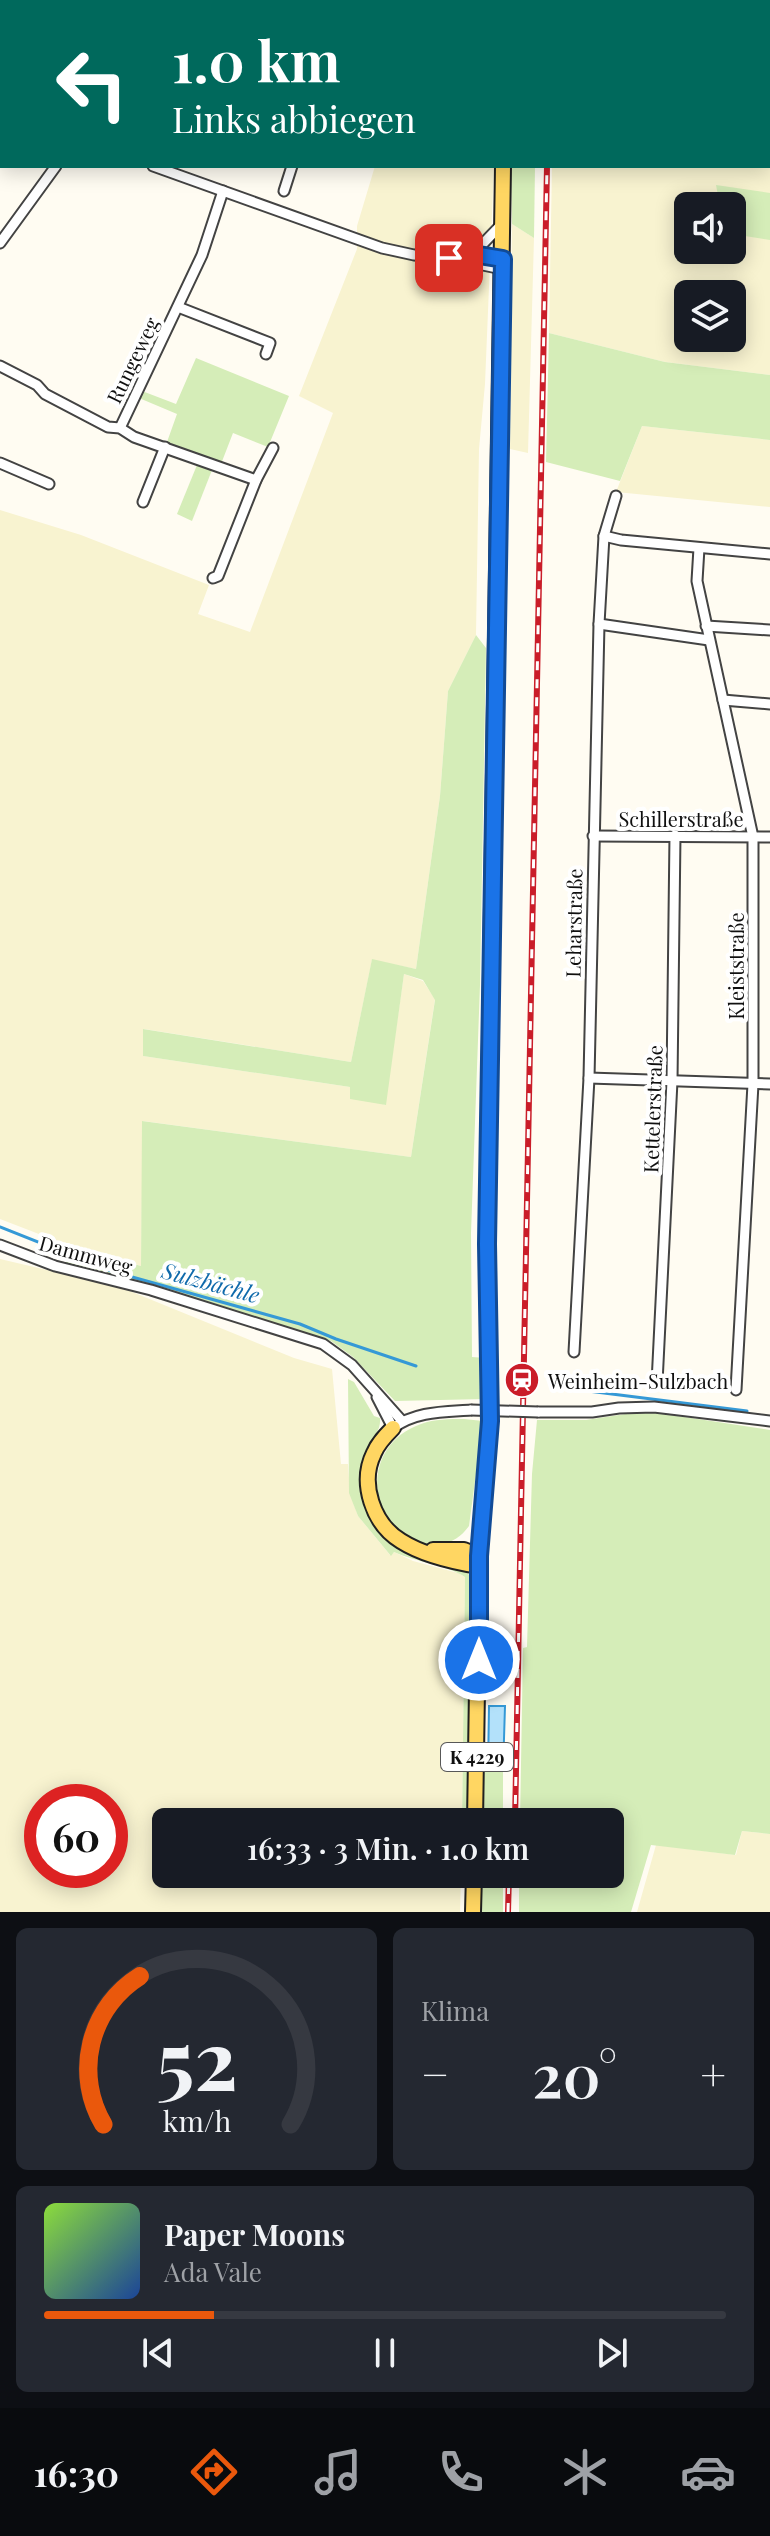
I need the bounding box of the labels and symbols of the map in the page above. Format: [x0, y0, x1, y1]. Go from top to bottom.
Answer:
pin [415, 224, 483, 292]
street label: Rungeweg [100, 312, 165, 408]
street label: Schillerstraße [618, 805, 744, 832]
street label: Leharstraße [559, 868, 587, 978]
street label: Kleiststraße [722, 912, 749, 1020]
street label: Kettelerstraße [636, 1045, 668, 1173]
street label: Dammweg [36, 1229, 136, 1280]
water label: Sulzbächle [158, 1254, 264, 1310]
station icon: Weinheim-Sulzbach [503, 1361, 541, 1399]
place label: Weinheim-Sulzbach [547, 1367, 728, 1394]
position arrow [437, 1618, 521, 1702]
road number: K 4229 [441, 1743, 513, 1771]
speed limit sign: 60 [24, 1784, 128, 1888]

